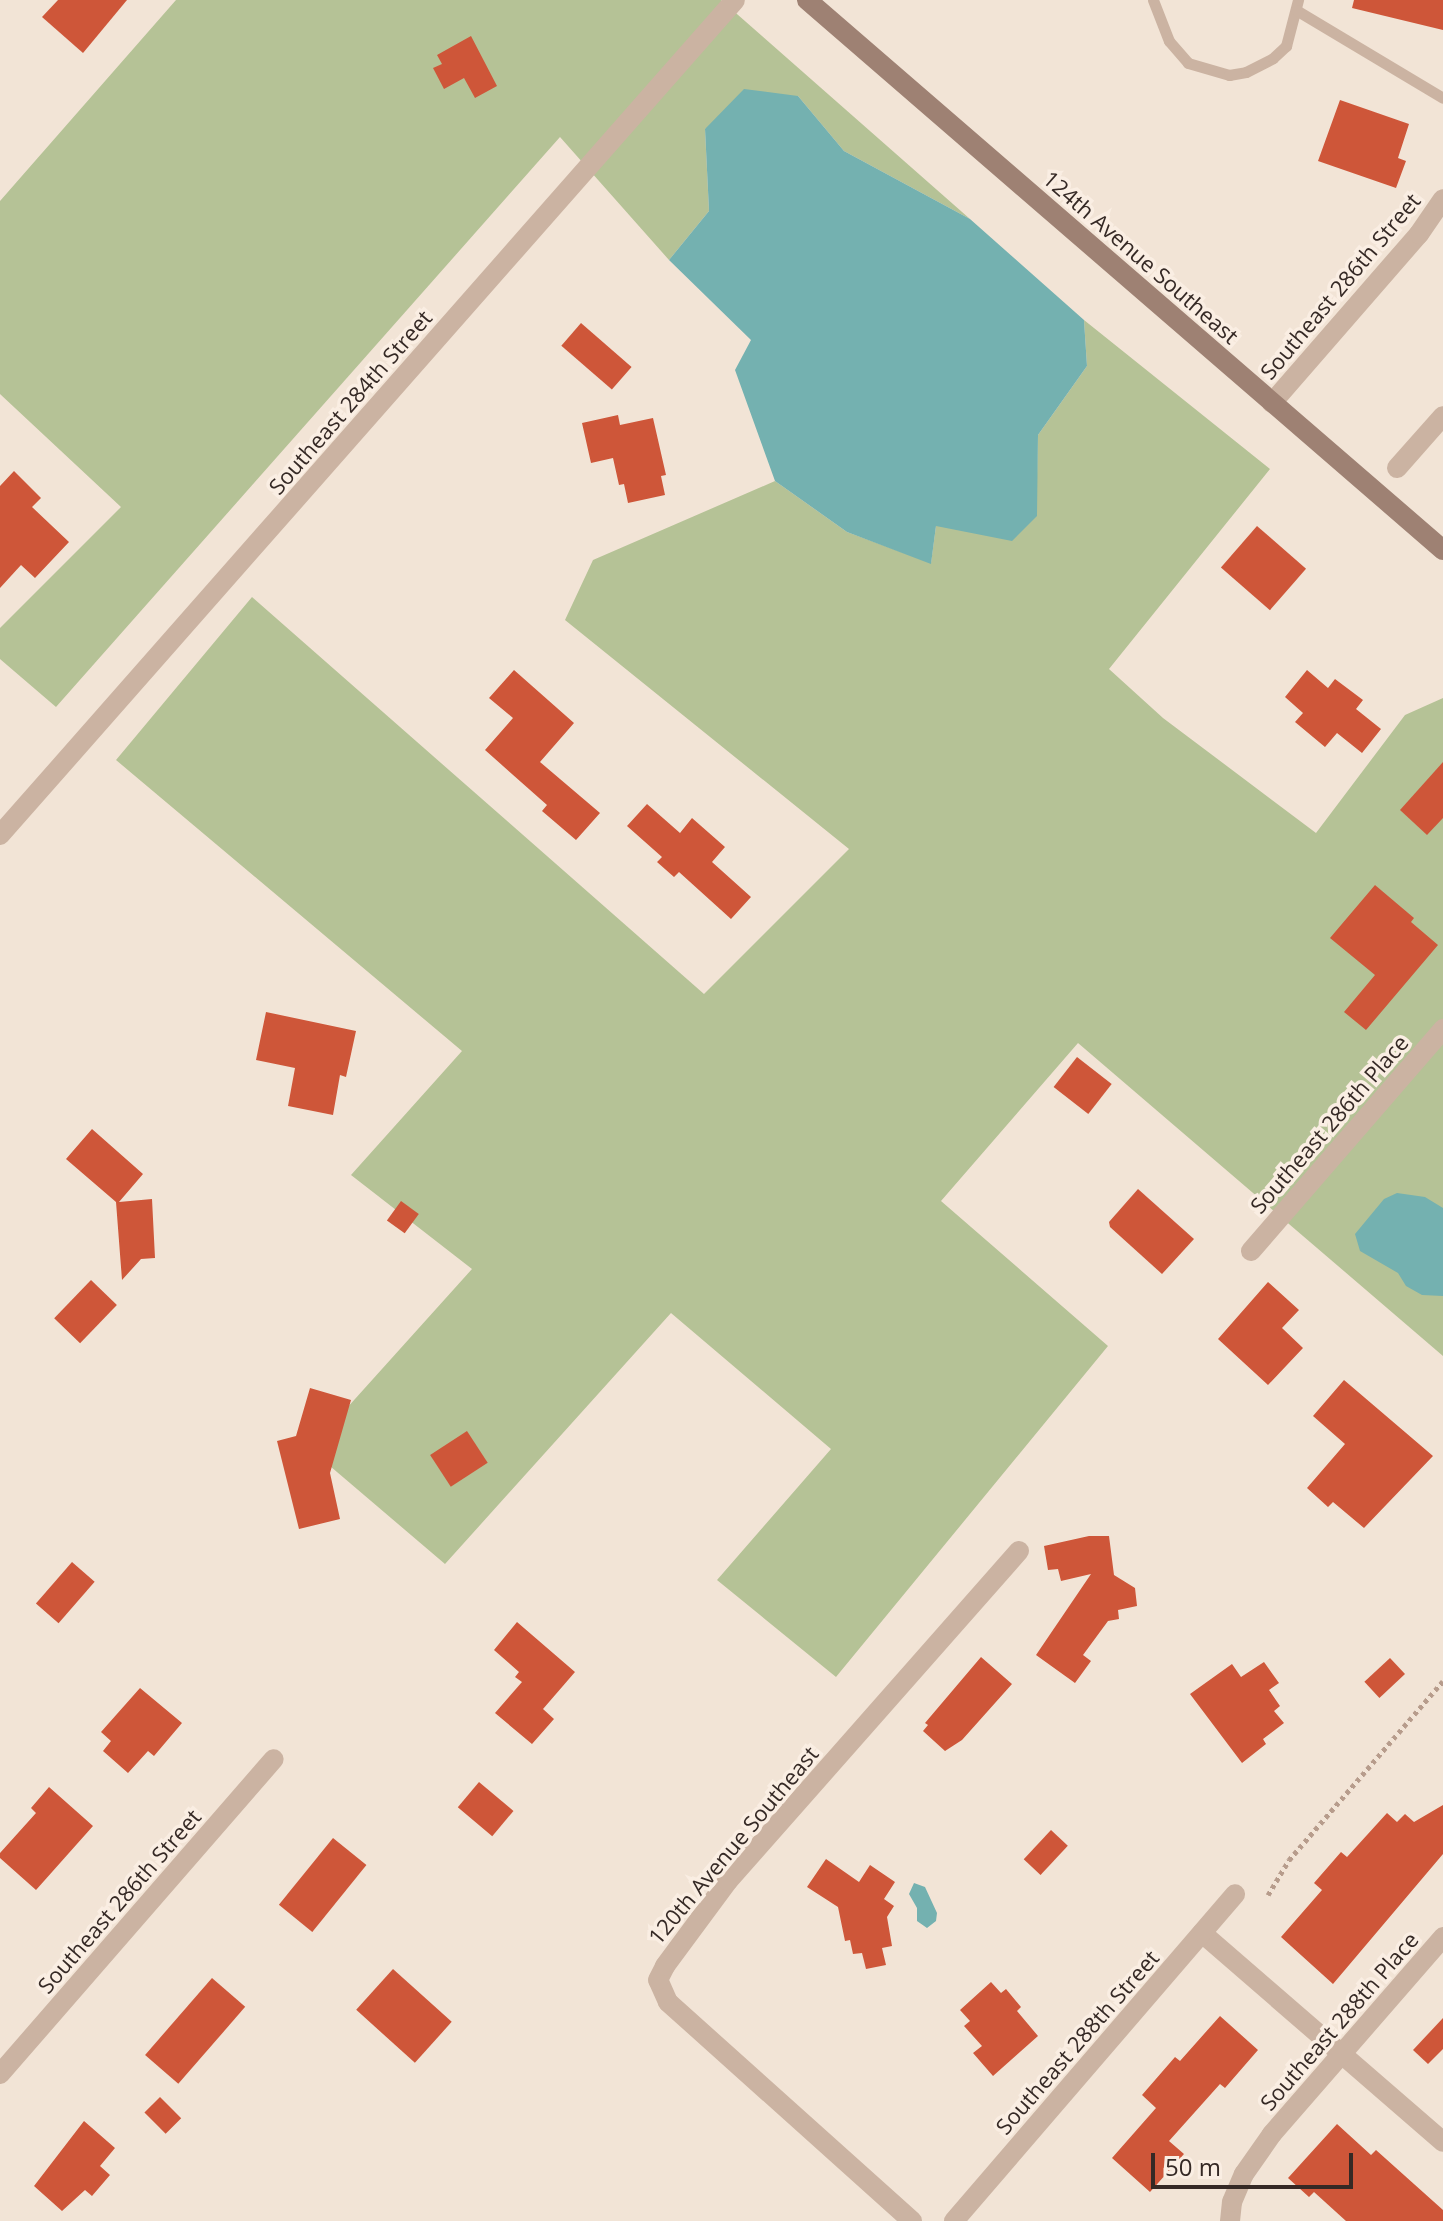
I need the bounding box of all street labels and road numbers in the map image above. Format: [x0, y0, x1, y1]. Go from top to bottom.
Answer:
street label: 124th Avenue Southeast [1038, 165, 1244, 349]
street label: Southeast 286th Street [1254, 188, 1426, 384]
street label: Southeast 284th Street [263, 305, 437, 499]
street label: Southeast 286th Place [1244, 1030, 1414, 1218]
street label: 120th Avenue Southeast [643, 1741, 823, 1949]
street label: Southeast 286th Street [32, 1804, 206, 1998]
street label: Southeast 288th Place [1254, 1927, 1424, 2115]
street label: Southeast 288th Street [990, 1945, 1164, 2139]

